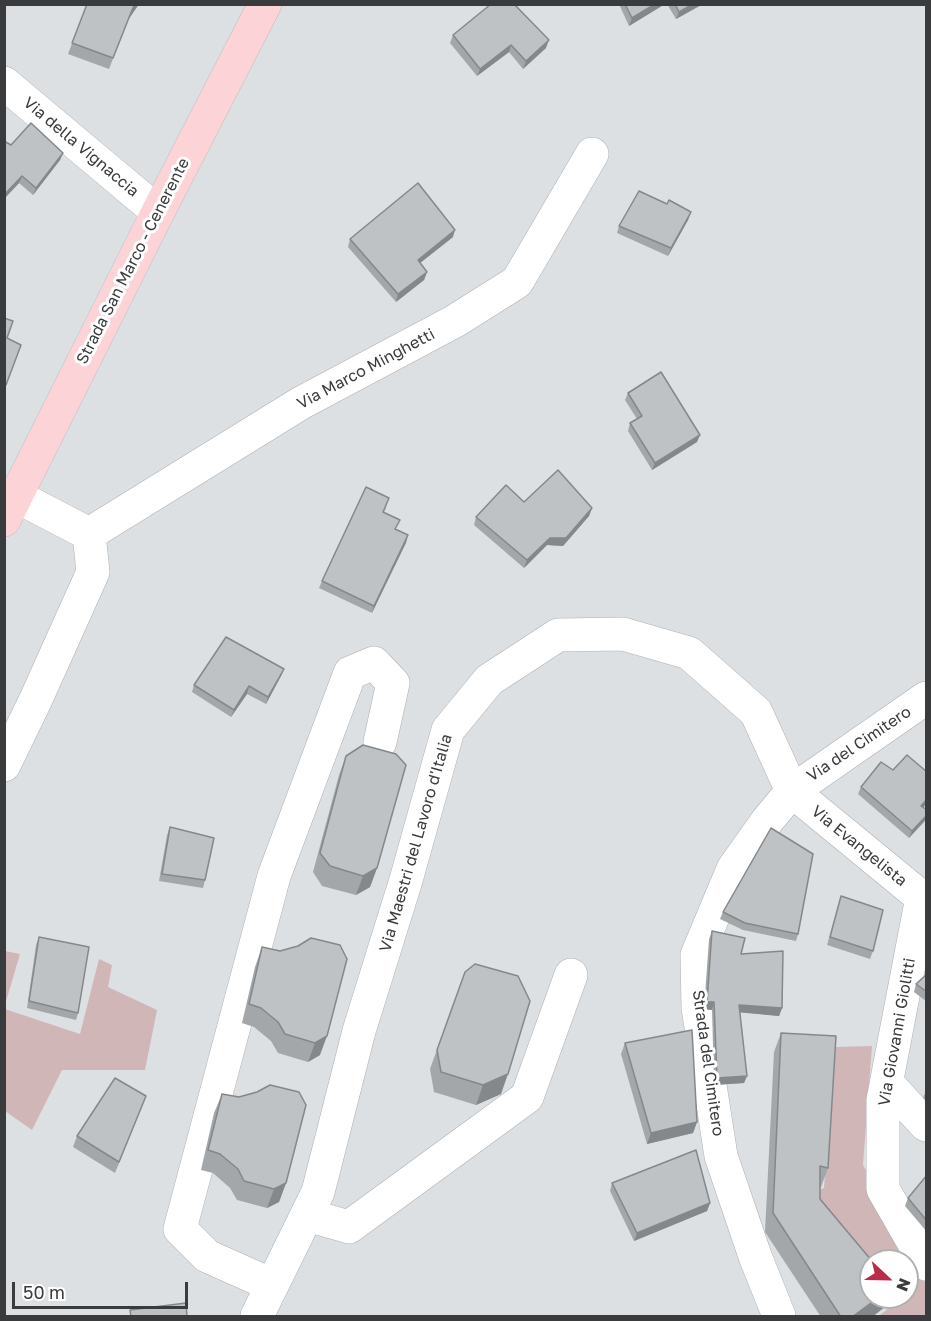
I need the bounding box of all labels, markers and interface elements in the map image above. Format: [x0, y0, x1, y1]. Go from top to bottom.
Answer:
street label: Via della Vignaccia [19, 93, 143, 201]
street label: Strada San Marco - Cenerente [73, 155, 193, 367]
street label: Via Marco Minghetti [294, 325, 438, 413]
street label: Via del Cimitero [803, 702, 915, 786]
street label: Via Maestri del Lavoro d'Italia [376, 732, 456, 954]
street label: Via Evangelista [807, 802, 911, 890]
street label: Via Giovanni Giolitti [875, 957, 919, 1107]
street label: Strada del Cimitero [688, 989, 728, 1137]
north arrow [859, 1249, 919, 1309]
scale bar [15, 1270, 190, 1308]
text: N [892, 1276, 915, 1294]
text: 50 m [23, 1281, 65, 1303]

